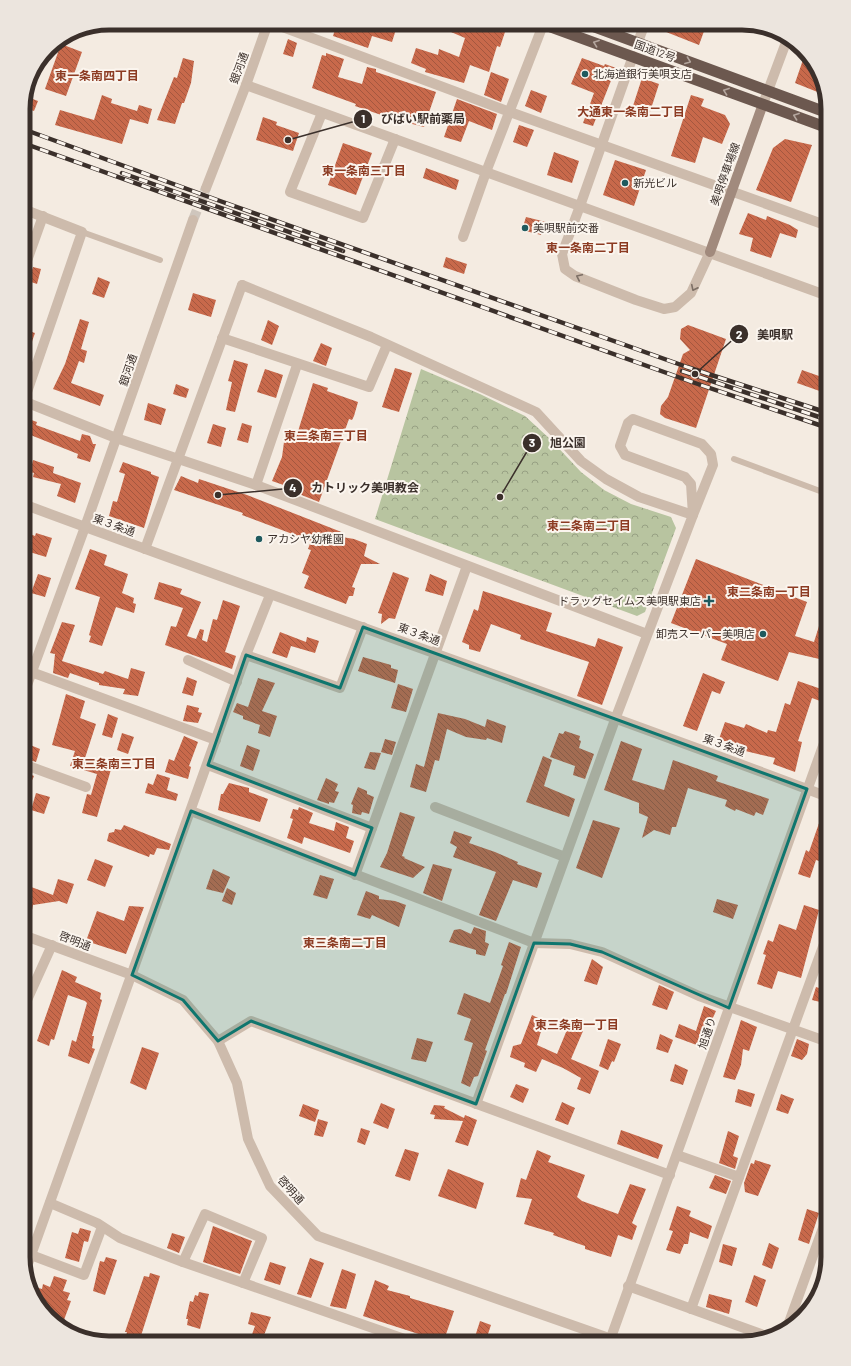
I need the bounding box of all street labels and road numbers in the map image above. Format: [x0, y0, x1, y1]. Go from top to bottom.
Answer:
street label: 国道12号 [633, 37, 677, 64]
street label: 銀河通 [227, 50, 250, 86]
street label: 美唄停車場線 [707, 141, 742, 207]
street label: 銀河通 [116, 352, 139, 388]
street label: 東３条通 [91, 511, 137, 538]
street label: 東３条通 [396, 620, 442, 647]
street label: 東３条通 [701, 731, 747, 758]
street label: 啓明通 [57, 929, 93, 953]
street label: 旭通り [695, 1015, 718, 1051]
street label: 啓明通 [276, 1173, 307, 1206]

